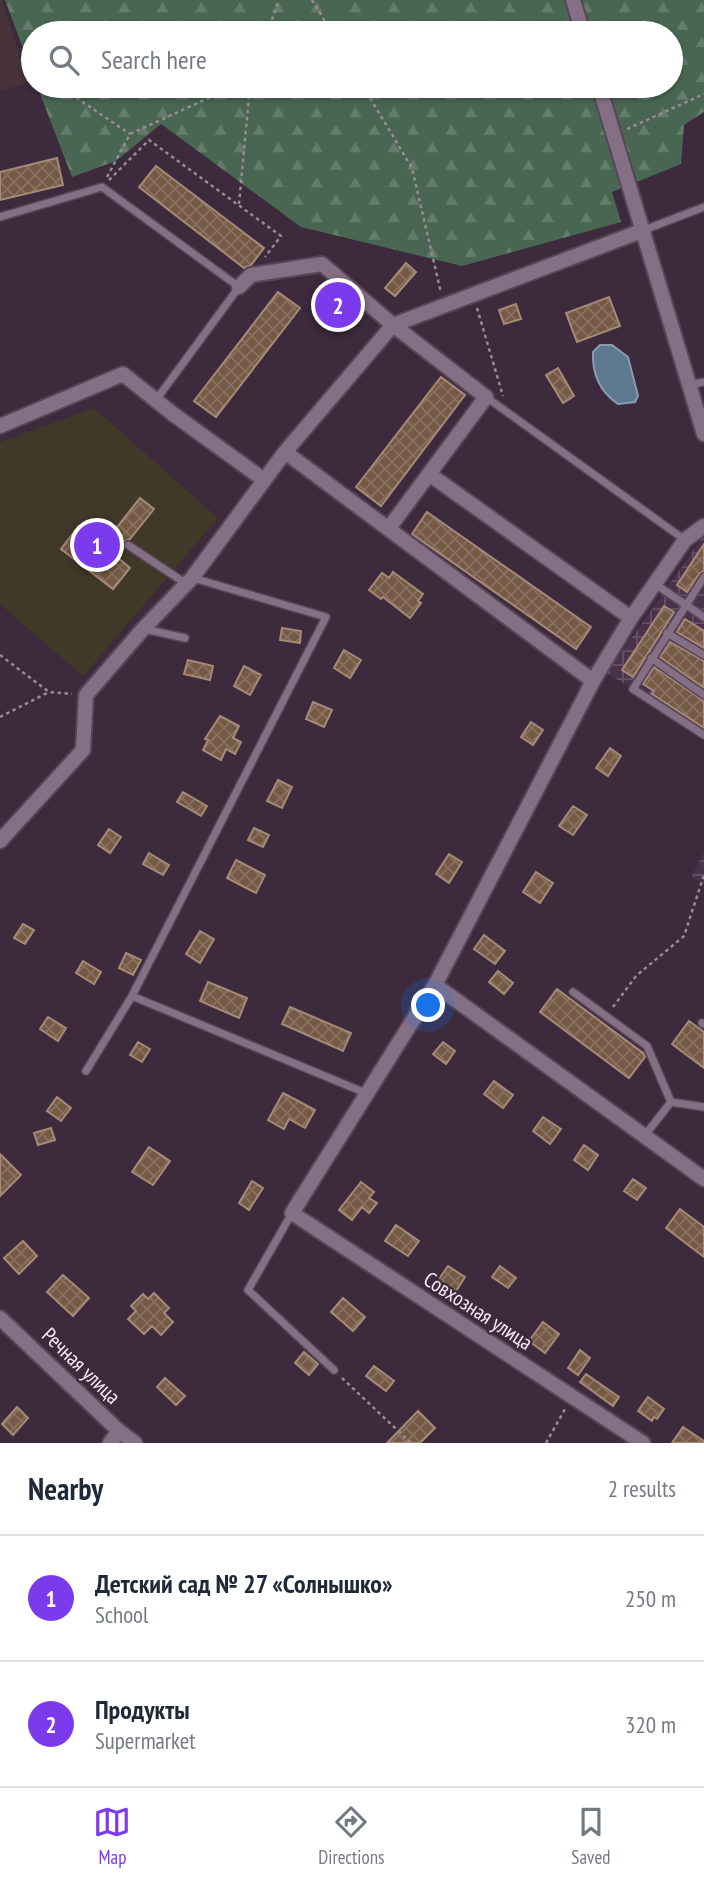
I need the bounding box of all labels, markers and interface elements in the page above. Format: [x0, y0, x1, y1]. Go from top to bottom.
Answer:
search box [21, 21, 683, 98]
icon: search [45, 41, 83, 79]
text: Search here [101, 43, 207, 76]
pin: 2 [315, 279, 361, 331]
pin: 1 [74, 519, 120, 571]
your location [411, 988, 445, 1022]
street label: Совхозная улица [419, 1265, 538, 1356]
street label: Речная улица [36, 1322, 126, 1410]
text: Nearby [28, 1469, 103, 1508]
text: 2 results [608, 1474, 676, 1503]
text: Детский сад № 27 «Солнышко» [95, 1567, 392, 1600]
text: 1 [46, 1584, 57, 1613]
text: 250 m [625, 1584, 676, 1613]
text: School [95, 1600, 148, 1629]
text: Продукты [95, 1693, 190, 1726]
text: 2 [46, 1710, 57, 1739]
text: 320 m [625, 1710, 676, 1739]
text: Supermarket [95, 1726, 196, 1755]
tab: Map [93, 1803, 131, 1869]
tab: Directions [318, 1803, 384, 1869]
tab: Saved [571, 1803, 611, 1869]

